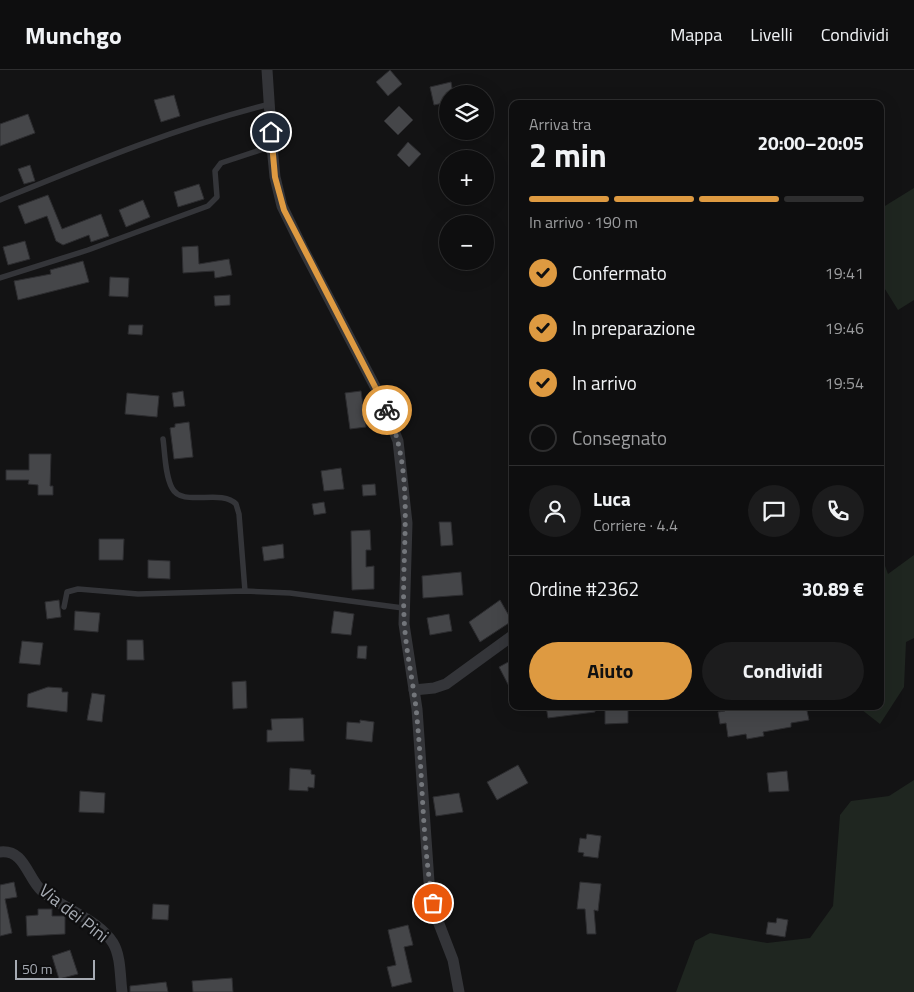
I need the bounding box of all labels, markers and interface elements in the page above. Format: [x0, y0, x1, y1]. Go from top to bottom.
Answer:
text: Munchgo [25, 17, 122, 53]
text: Mappa [670, 21, 722, 48]
text: Livelli [750, 21, 793, 48]
text: Condividi [821, 21, 889, 48]
map controls [439, 85, 494, 270]
button: layers [439, 85, 494, 140]
pin [250, 111, 292, 153]
text: Arriva tra [529, 112, 591, 136]
icon: home [257, 118, 285, 146]
text: 20:00–20:05 [757, 128, 864, 157]
text: 2 min [529, 131, 607, 179]
button: + [439, 150, 494, 205]
text: In arrivo · 190 m [529, 210, 638, 234]
button: − [439, 215, 494, 270]
text: Confermato [572, 258, 667, 287]
icon: check [529, 259, 557, 287]
text: 19:41 [825, 261, 864, 285]
text: In preparazione [572, 313, 695, 342]
icon: check [529, 314, 557, 342]
text: 19:46 [825, 316, 864, 340]
text: In arrivo [572, 368, 637, 397]
icon: check [529, 369, 557, 397]
text: 19:54 [825, 371, 864, 395]
courier [362, 385, 412, 435]
icon: bike [373, 396, 401, 424]
text: Consegnato [572, 423, 667, 452]
text: Luca [593, 484, 631, 513]
button: person [529, 485, 581, 537]
button: chat [748, 485, 800, 537]
button: phone [812, 485, 864, 537]
text: Corriere · 4.4 [593, 513, 678, 537]
text: Ordine #2362 [529, 574, 639, 603]
text: 30.89 € [802, 574, 864, 603]
button: Aiuto [529, 642, 692, 700]
button: Condividi [702, 642, 864, 700]
street label: Via dei Pini [33, 877, 115, 949]
pin [412, 882, 454, 924]
icon: bag [419, 889, 447, 917]
scale bar [15, 957, 95, 980]
text: 50 m [22, 958, 52, 979]

